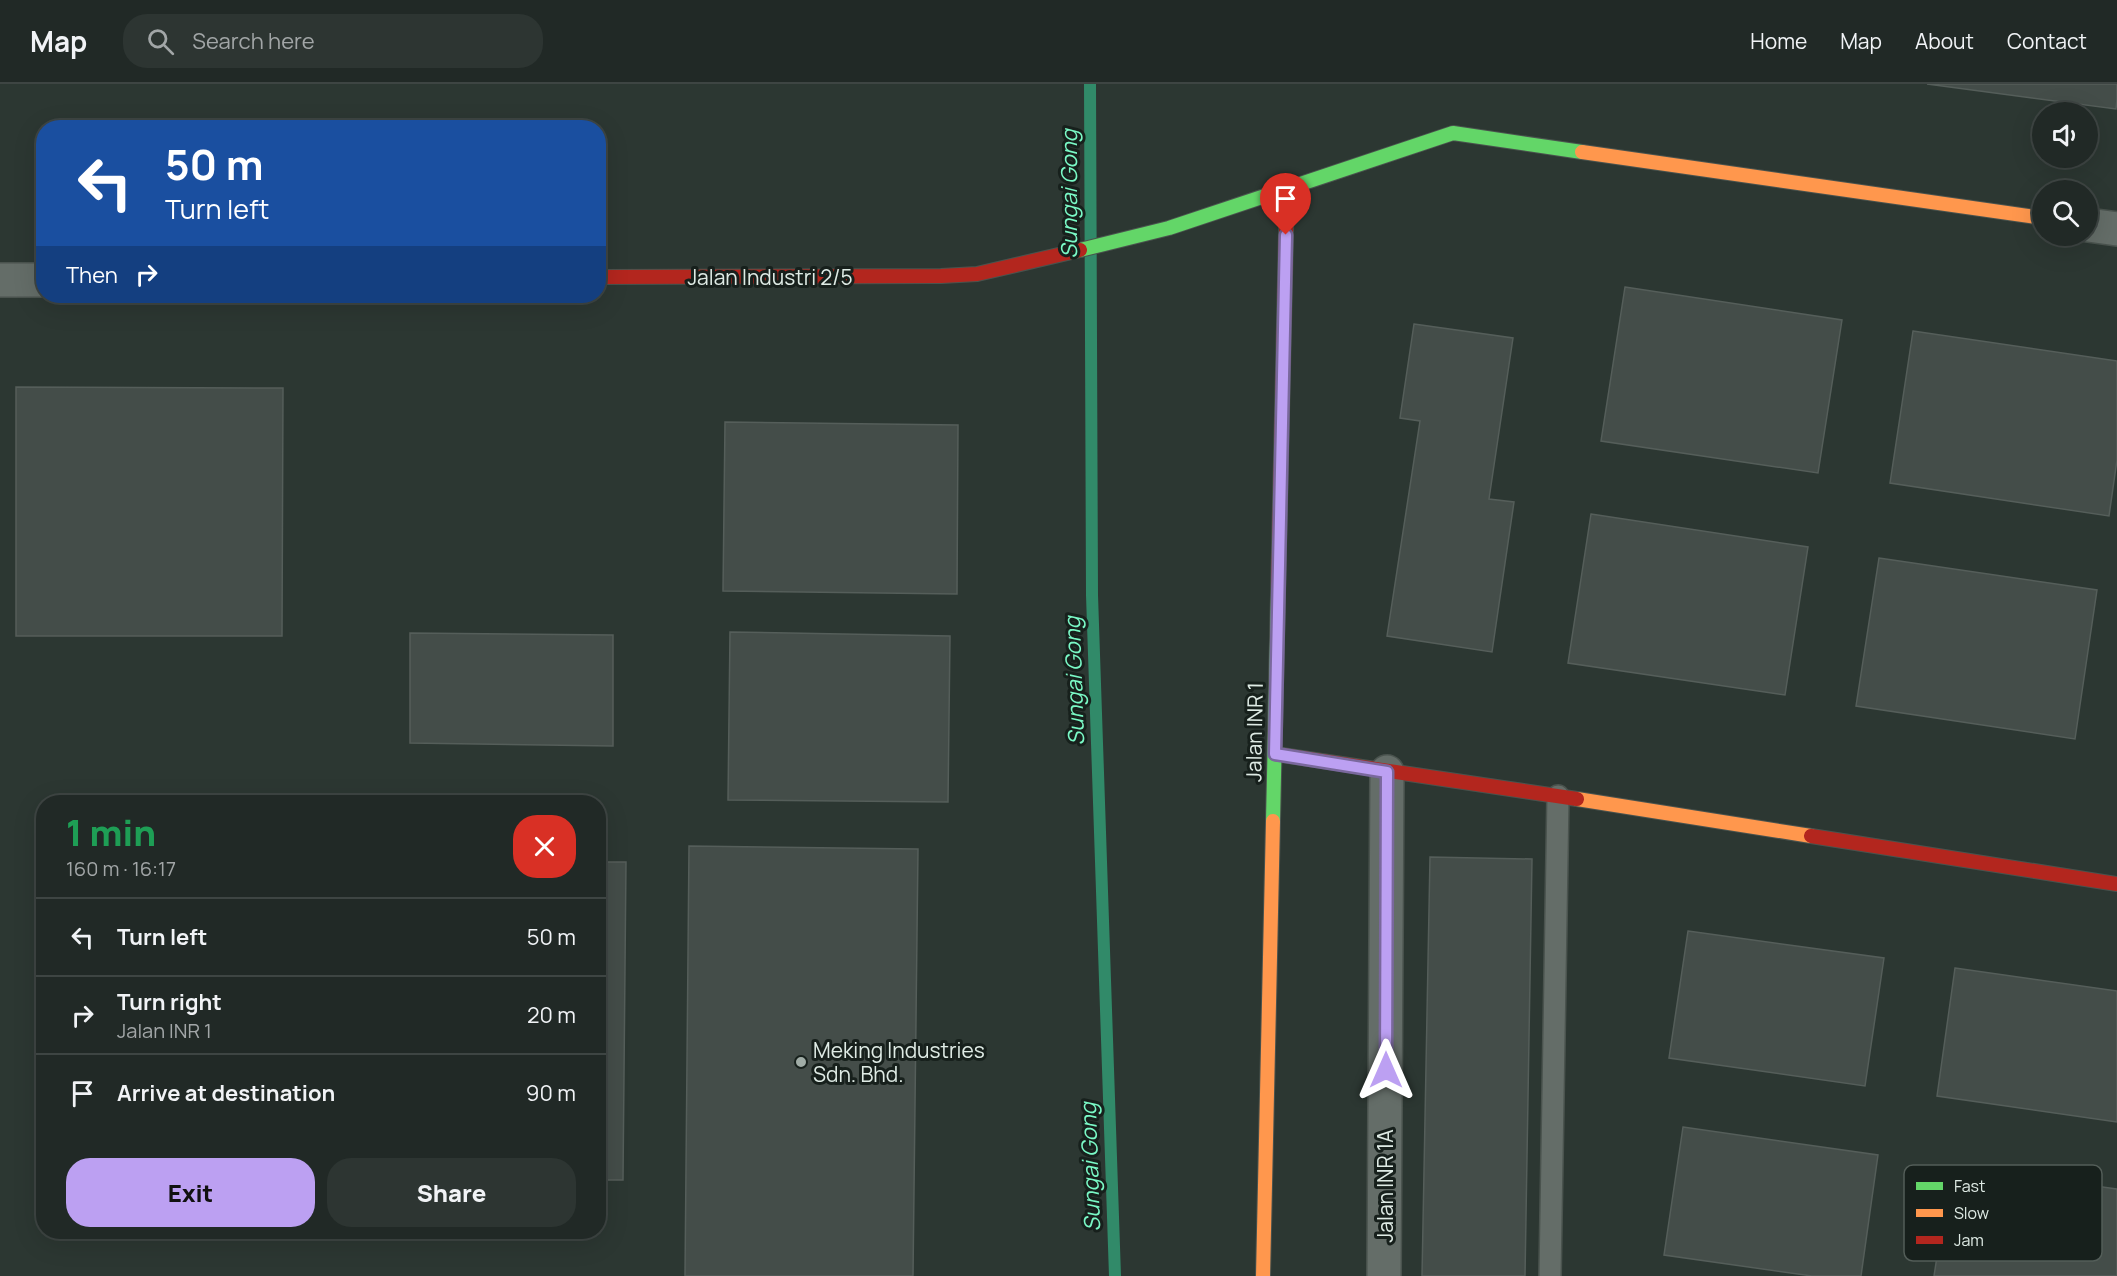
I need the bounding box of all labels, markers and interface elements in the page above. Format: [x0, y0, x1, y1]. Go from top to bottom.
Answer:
search box [123, 14, 543, 68]
text: Map [30, 22, 87, 60]
icon: search [144, 25, 177, 58]
text: Search here [192, 26, 315, 56]
text: Home [1750, 27, 1807, 55]
text: Map [1840, 27, 1882, 55]
text: About [1915, 27, 1974, 55]
text: Contact [2007, 27, 2087, 55]
map controls [2032, 102, 2098, 246]
button: sound [2032, 102, 2098, 168]
water label: Sungai Gong [1054, 127, 1084, 259]
text: 50 m [165, 135, 263, 193]
icon: left [66, 144, 144, 222]
pin [1260, 173, 1311, 235]
button: search [2032, 180, 2098, 246]
icon: arrive [1269, 182, 1302, 215]
text: Turn left [165, 190, 269, 227]
icon: right [130, 258, 163, 291]
text: Then [66, 260, 118, 290]
street label: Jalan Industri 2/5 [687, 263, 853, 291]
water label: Sungai Gong [1057, 614, 1091, 746]
street label: Jalan INR 1 [1239, 682, 1269, 782]
text: 1 min [66, 808, 156, 857]
button: close [513, 815, 576, 878]
text: 160 m · 16:17 [66, 855, 176, 882]
icon: left [66, 921, 99, 954]
text: Turn left [117, 922, 207, 952]
text: 50 m [527, 922, 576, 952]
text: Turn right [117, 987, 222, 1017]
icon: right [66, 999, 99, 1032]
text: 20 m [527, 1000, 576, 1030]
text: Jalan INR 1 [117, 1017, 212, 1044]
place label: Meking Industries Sdn. Bhd. [813, 1036, 985, 1088]
position arrow [1354, 1038, 1418, 1102]
marker: Meking Industries Sdn. Bhd. [794, 1055, 808, 1069]
icon: arrive [66, 1077, 99, 1110]
text: Arrive at destination [117, 1078, 335, 1108]
text: 90 m [526, 1078, 576, 1108]
water label: Sungai Gong [1073, 1100, 1107, 1232]
street label: Jalan INR 1A [1371, 1130, 1399, 1242]
button: Exit [66, 1158, 315, 1227]
button: Share [327, 1158, 576, 1227]
legend [1904, 1165, 2102, 1261]
text: Fast [1954, 1175, 1985, 1197]
text: Slow [1954, 1202, 1989, 1224]
text: Jam [1954, 1229, 1984, 1251]

